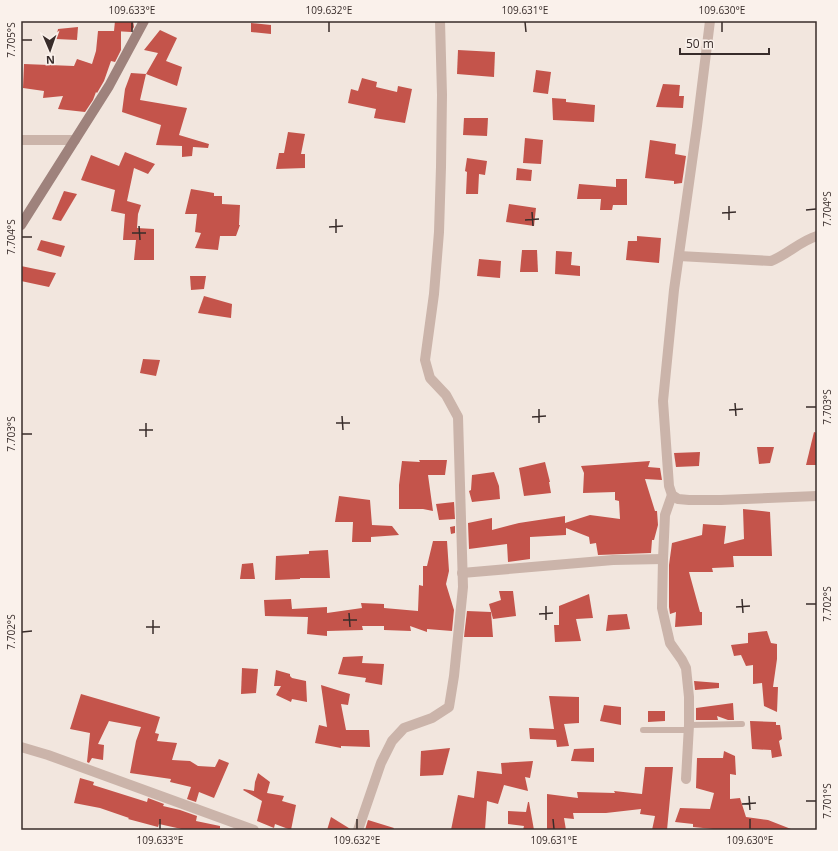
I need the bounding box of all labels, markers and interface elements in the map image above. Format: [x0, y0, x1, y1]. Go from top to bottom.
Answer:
text: 109.633°E [109, 3, 155, 17]
text: 109.632°E [306, 3, 352, 17]
text: 109.631°E [502, 3, 548, 17]
text: 109.630°E [699, 3, 745, 17]
text: 7.705°S [4, 22, 18, 58]
north arrow [30, 30, 70, 70]
scale bar [680, 30, 769, 56]
text: 50 m [686, 35, 714, 52]
text: N [46, 53, 55, 68]
text: 7.704°S [820, 191, 834, 227]
text: 7.704°S [4, 219, 18, 255]
text: 7.703°S [820, 389, 834, 425]
text: 7.703°S [4, 416, 18, 452]
text: 7.702°S [820, 586, 834, 622]
text: 7.702°S [4, 614, 18, 650]
text: 7.701°S [820, 783, 834, 819]
text: 109.633°E [137, 833, 183, 847]
text: 109.632°E [334, 833, 380, 847]
text: 109.631°E [531, 833, 577, 847]
text: 109.630°E [727, 833, 773, 847]

